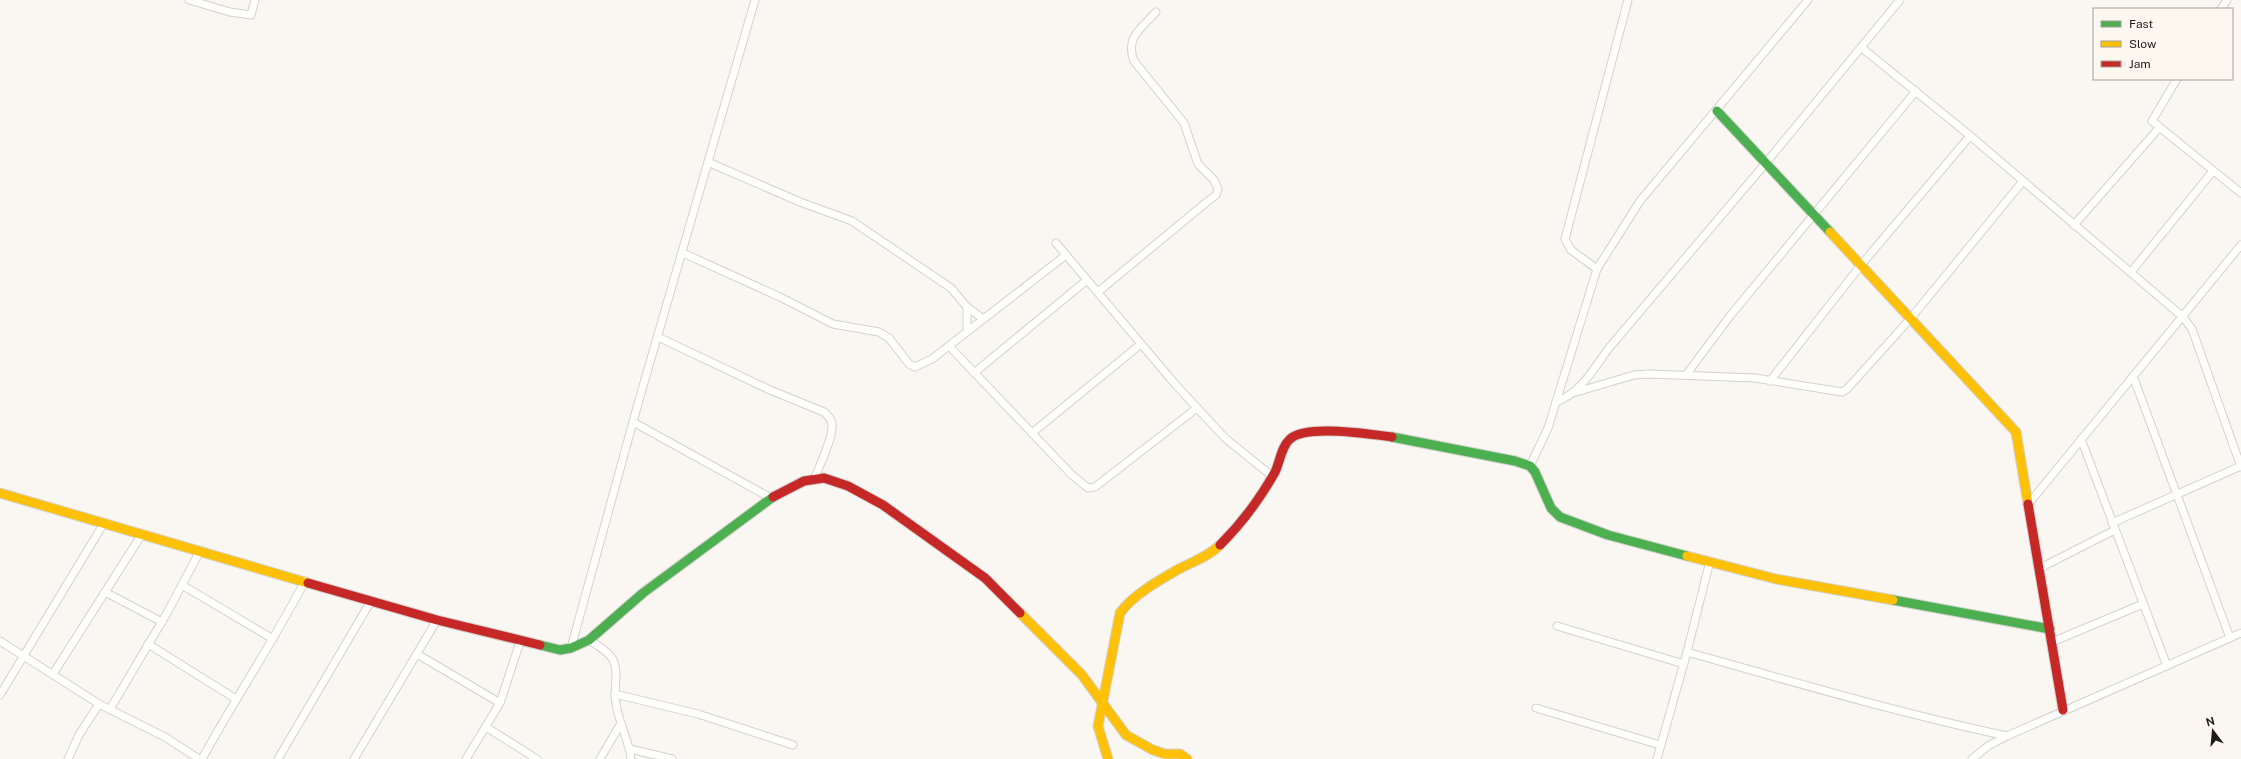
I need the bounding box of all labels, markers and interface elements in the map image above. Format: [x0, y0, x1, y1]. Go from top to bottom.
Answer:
legend [2093, 8, 2233, 80]
text: Fast [2129, 17, 2154, 31]
text: Slow [2129, 37, 2157, 51]
text: Jam [2129, 57, 2151, 71]
north arrow [2193, 711, 2233, 751]
text: N [2204, 714, 2216, 728]

